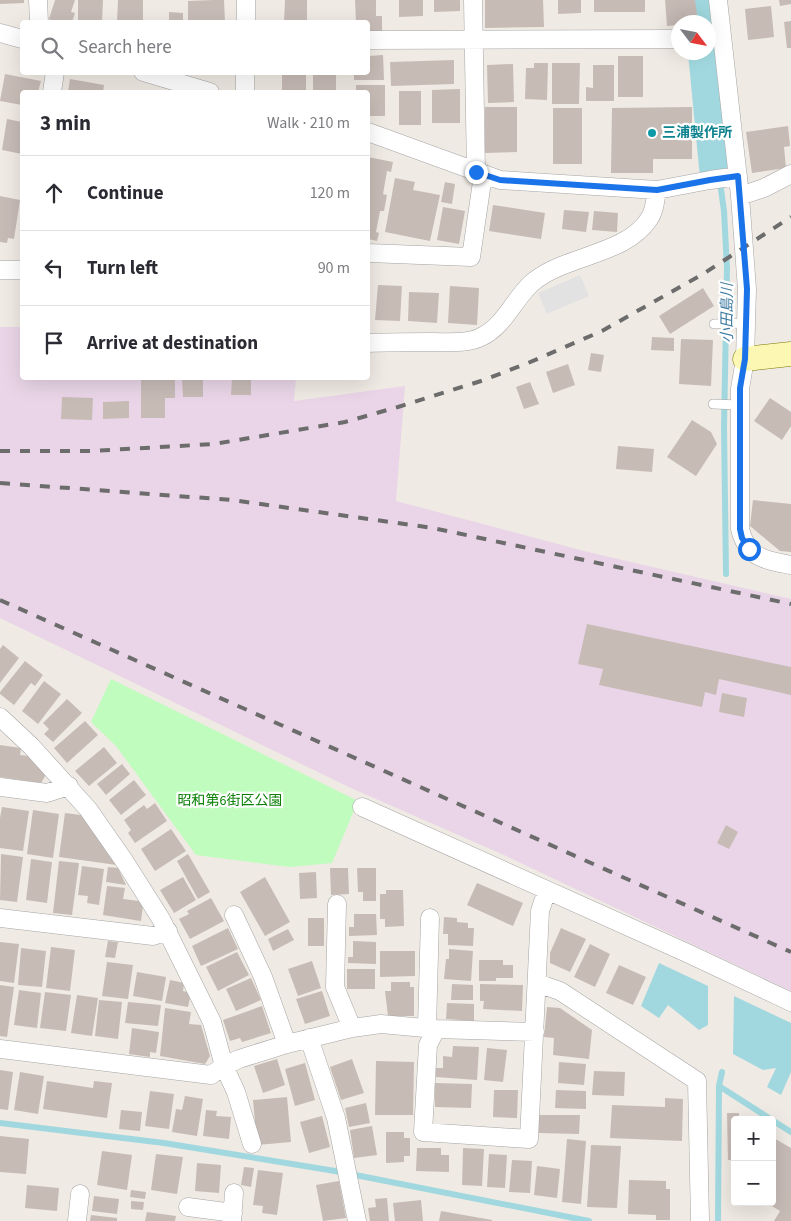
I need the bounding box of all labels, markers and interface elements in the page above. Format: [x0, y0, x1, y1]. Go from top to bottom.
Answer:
north arrow [671, 15, 716, 60]
search box [20, 20, 370, 75]
icon: search [38, 34, 66, 62]
text: Search here [78, 34, 172, 61]
text: 3 min [40, 108, 91, 138]
text: Walk · 210 m [267, 112, 350, 134]
place label: 三浦製作所 [662, 123, 732, 143]
marker: 三浦製作所 [646, 127, 658, 139]
route end [465, 161, 488, 184]
icon: ahead [40, 179, 68, 207]
text: Continue [87, 180, 164, 207]
text: 120 m [310, 182, 350, 204]
icon: left [40, 254, 68, 282]
text: Turn left [87, 255, 158, 282]
text: 90 m [318, 257, 350, 279]
water label: 小田島川 [717, 281, 738, 343]
icon: arrive [40, 329, 68, 357]
text: Arrive at destination [87, 330, 258, 357]
route start [738, 538, 761, 561]
park label: 昭和第6街区公園 [178, 791, 282, 811]
map controls [731, 1116, 776, 1206]
button: + [731, 1116, 776, 1161]
button: − [731, 1161, 776, 1206]

